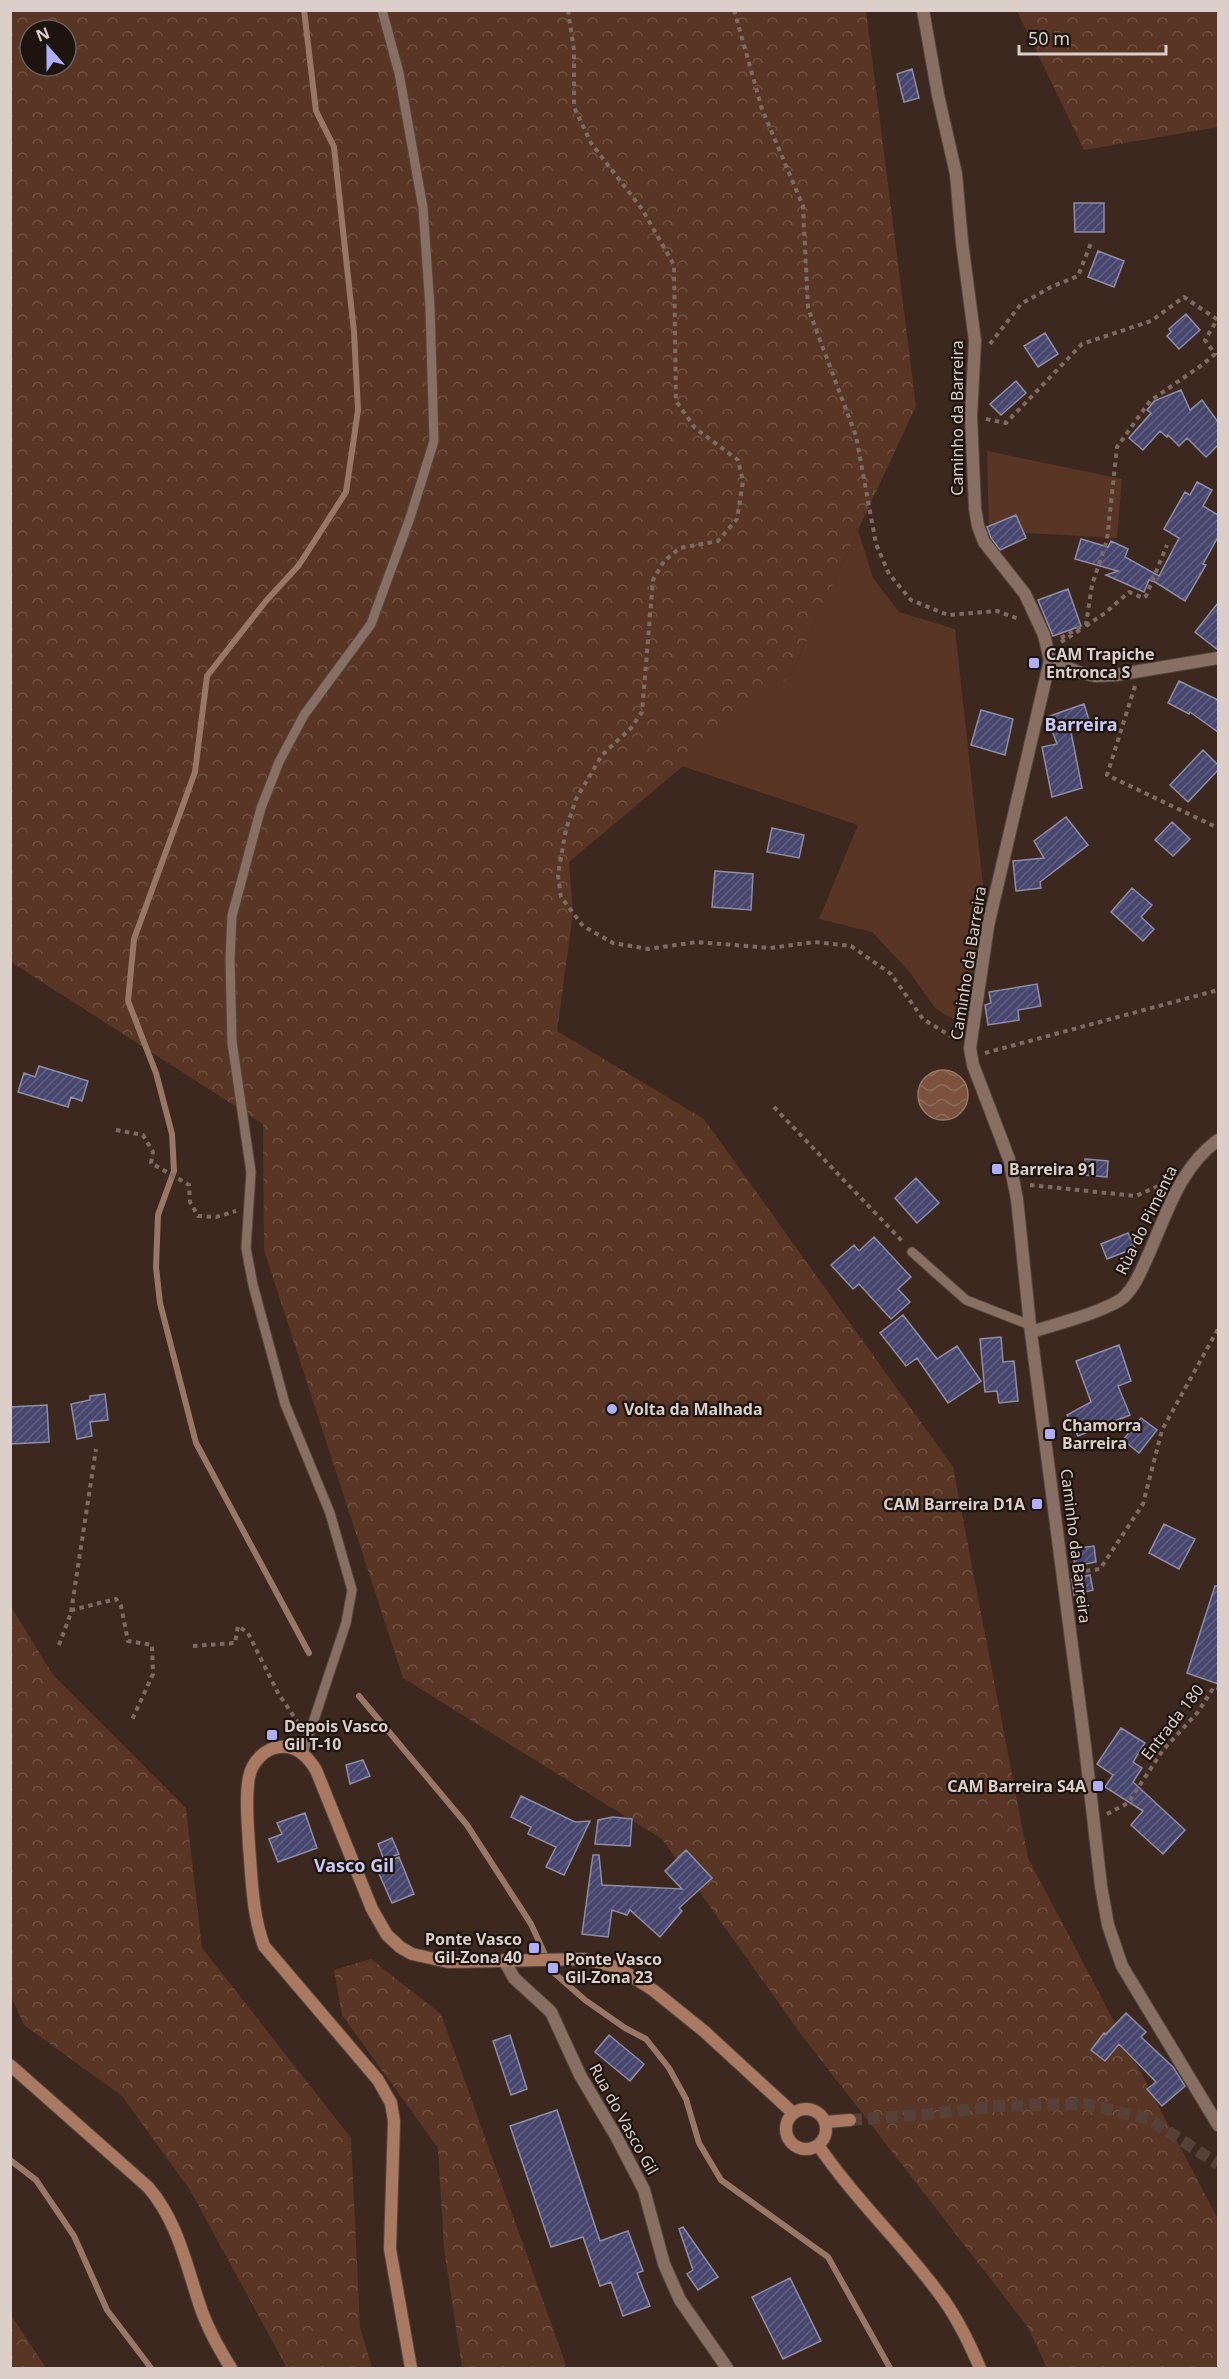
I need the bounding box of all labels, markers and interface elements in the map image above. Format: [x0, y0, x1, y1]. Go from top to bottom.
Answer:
north arrow [18, 18, 78, 78]
scale bar [1019, 18, 1166, 56]
text: N [33, 21, 53, 47]
text: 50 m [1028, 26, 1070, 50]
street label: Caminho da Barreira [946, 340, 968, 496]
place label: CAM Trapiche Entronca S [1046, 643, 1155, 683]
marker: CAM Trapiche Entronca S [1027, 656, 1041, 670]
district label: Barreira [1044, 712, 1118, 736]
street label: Caminho da Barreira [945, 885, 991, 1041]
place label: Barreira 91 [1009, 1158, 1096, 1180]
marker: Barreira 91 [990, 1162, 1004, 1176]
street label: Rùa do Pimenta [1110, 1162, 1182, 1278]
place label: Volta da Malhada [624, 1398, 763, 1420]
marker: Volta da Malhada [605, 1402, 619, 1416]
place label: Chamorra Barreira [1062, 1414, 1141, 1454]
marker: Chamorra Barreira [1043, 1427, 1057, 1441]
street label: Caminho da Barreira [1056, 1468, 1096, 1624]
place label: CAM Barreira D1A [883, 1493, 1026, 1515]
marker: CAM Barreira D1A [1030, 1497, 1044, 1511]
street label: Entrada 180 [1136, 1680, 1208, 1764]
place label: Depois Vasco Gil T-10 [284, 1715, 388, 1755]
marker: Depois Vasco Gil T-10 [265, 1728, 279, 1742]
place label: CAM Barreira S4A [947, 1775, 1087, 1797]
marker: CAM Barreira S4A [1091, 1779, 1105, 1793]
district label: Vasco Gil [314, 1853, 394, 1877]
place label: Ponte Vasco Gil-Zona 40 [425, 1928, 522, 1968]
marker: Ponte Vasco Gil-Zona 40 [527, 1941, 541, 1955]
place label: Ponte Vasco Gil-Zona 23 [565, 1948, 662, 1988]
marker: Ponte Vasco Gil-Zona 23 [546, 1961, 560, 1975]
street label: Rua do Vasco Gil [584, 2059, 664, 2179]

